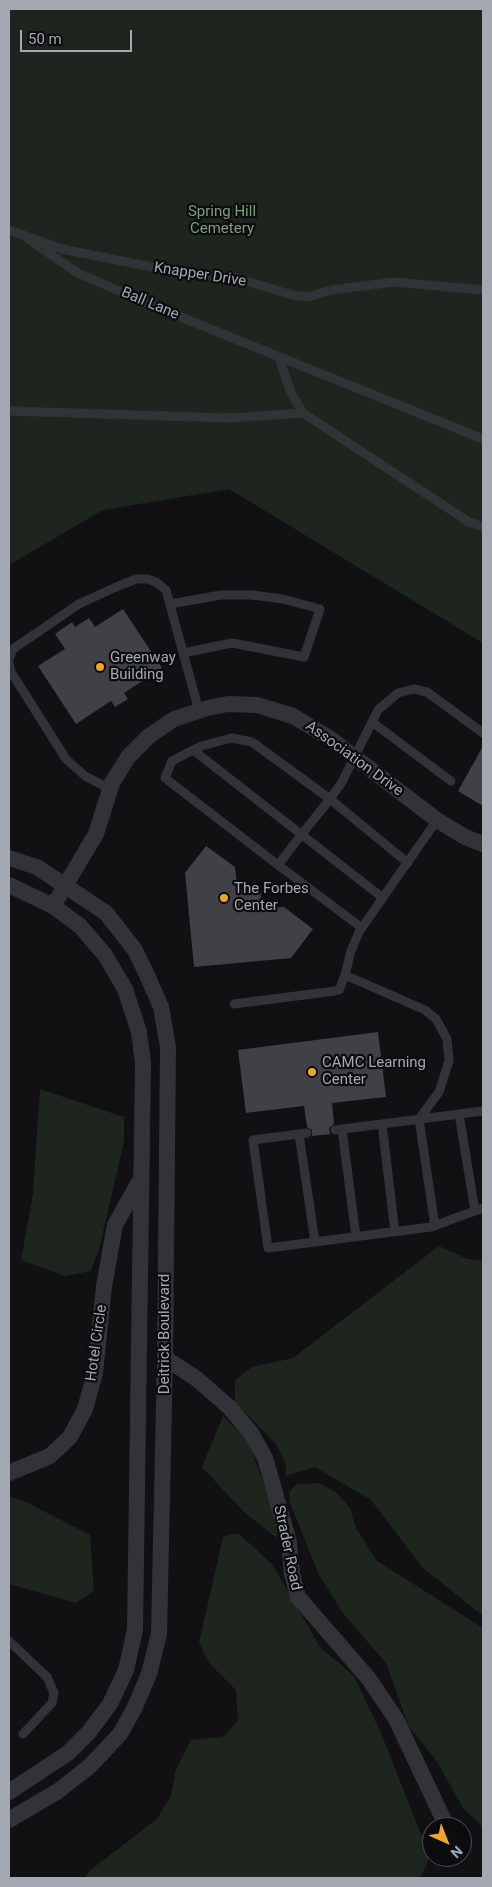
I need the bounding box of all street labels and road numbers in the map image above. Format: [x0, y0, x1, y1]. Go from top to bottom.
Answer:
street label: Knapper Drive [153, 259, 247, 291]
street label: Ball Lane [118, 284, 182, 324]
street label: Association Drive [302, 718, 406, 800]
street label: Deitrick Boulevard [156, 1274, 174, 1394]
street label: Hotel Circle [83, 1303, 111, 1383]
street label: Strader Road [269, 1504, 305, 1592]

